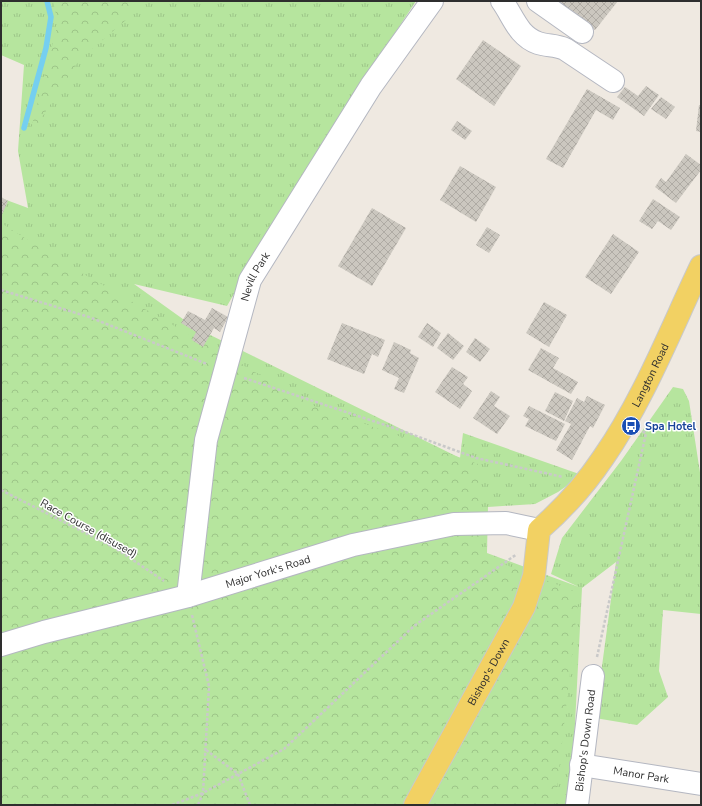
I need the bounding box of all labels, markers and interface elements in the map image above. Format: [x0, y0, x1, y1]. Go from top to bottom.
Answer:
street label: Nevill Park [237, 249, 274, 303]
street label: Langton Road [629, 341, 673, 410]
bus stop icon: Spa Hotel [620, 415, 642, 437]
place label: Spa Hotel [645, 419, 696, 434]
street label: Race Course (disused) [38, 495, 140, 561]
street label: Major York's Road [224, 552, 312, 592]
street label: Bishop's Down [464, 636, 513, 708]
street label: Bishop's Down Road [572, 689, 599, 793]
street label: Manor Park [612, 763, 671, 787]

